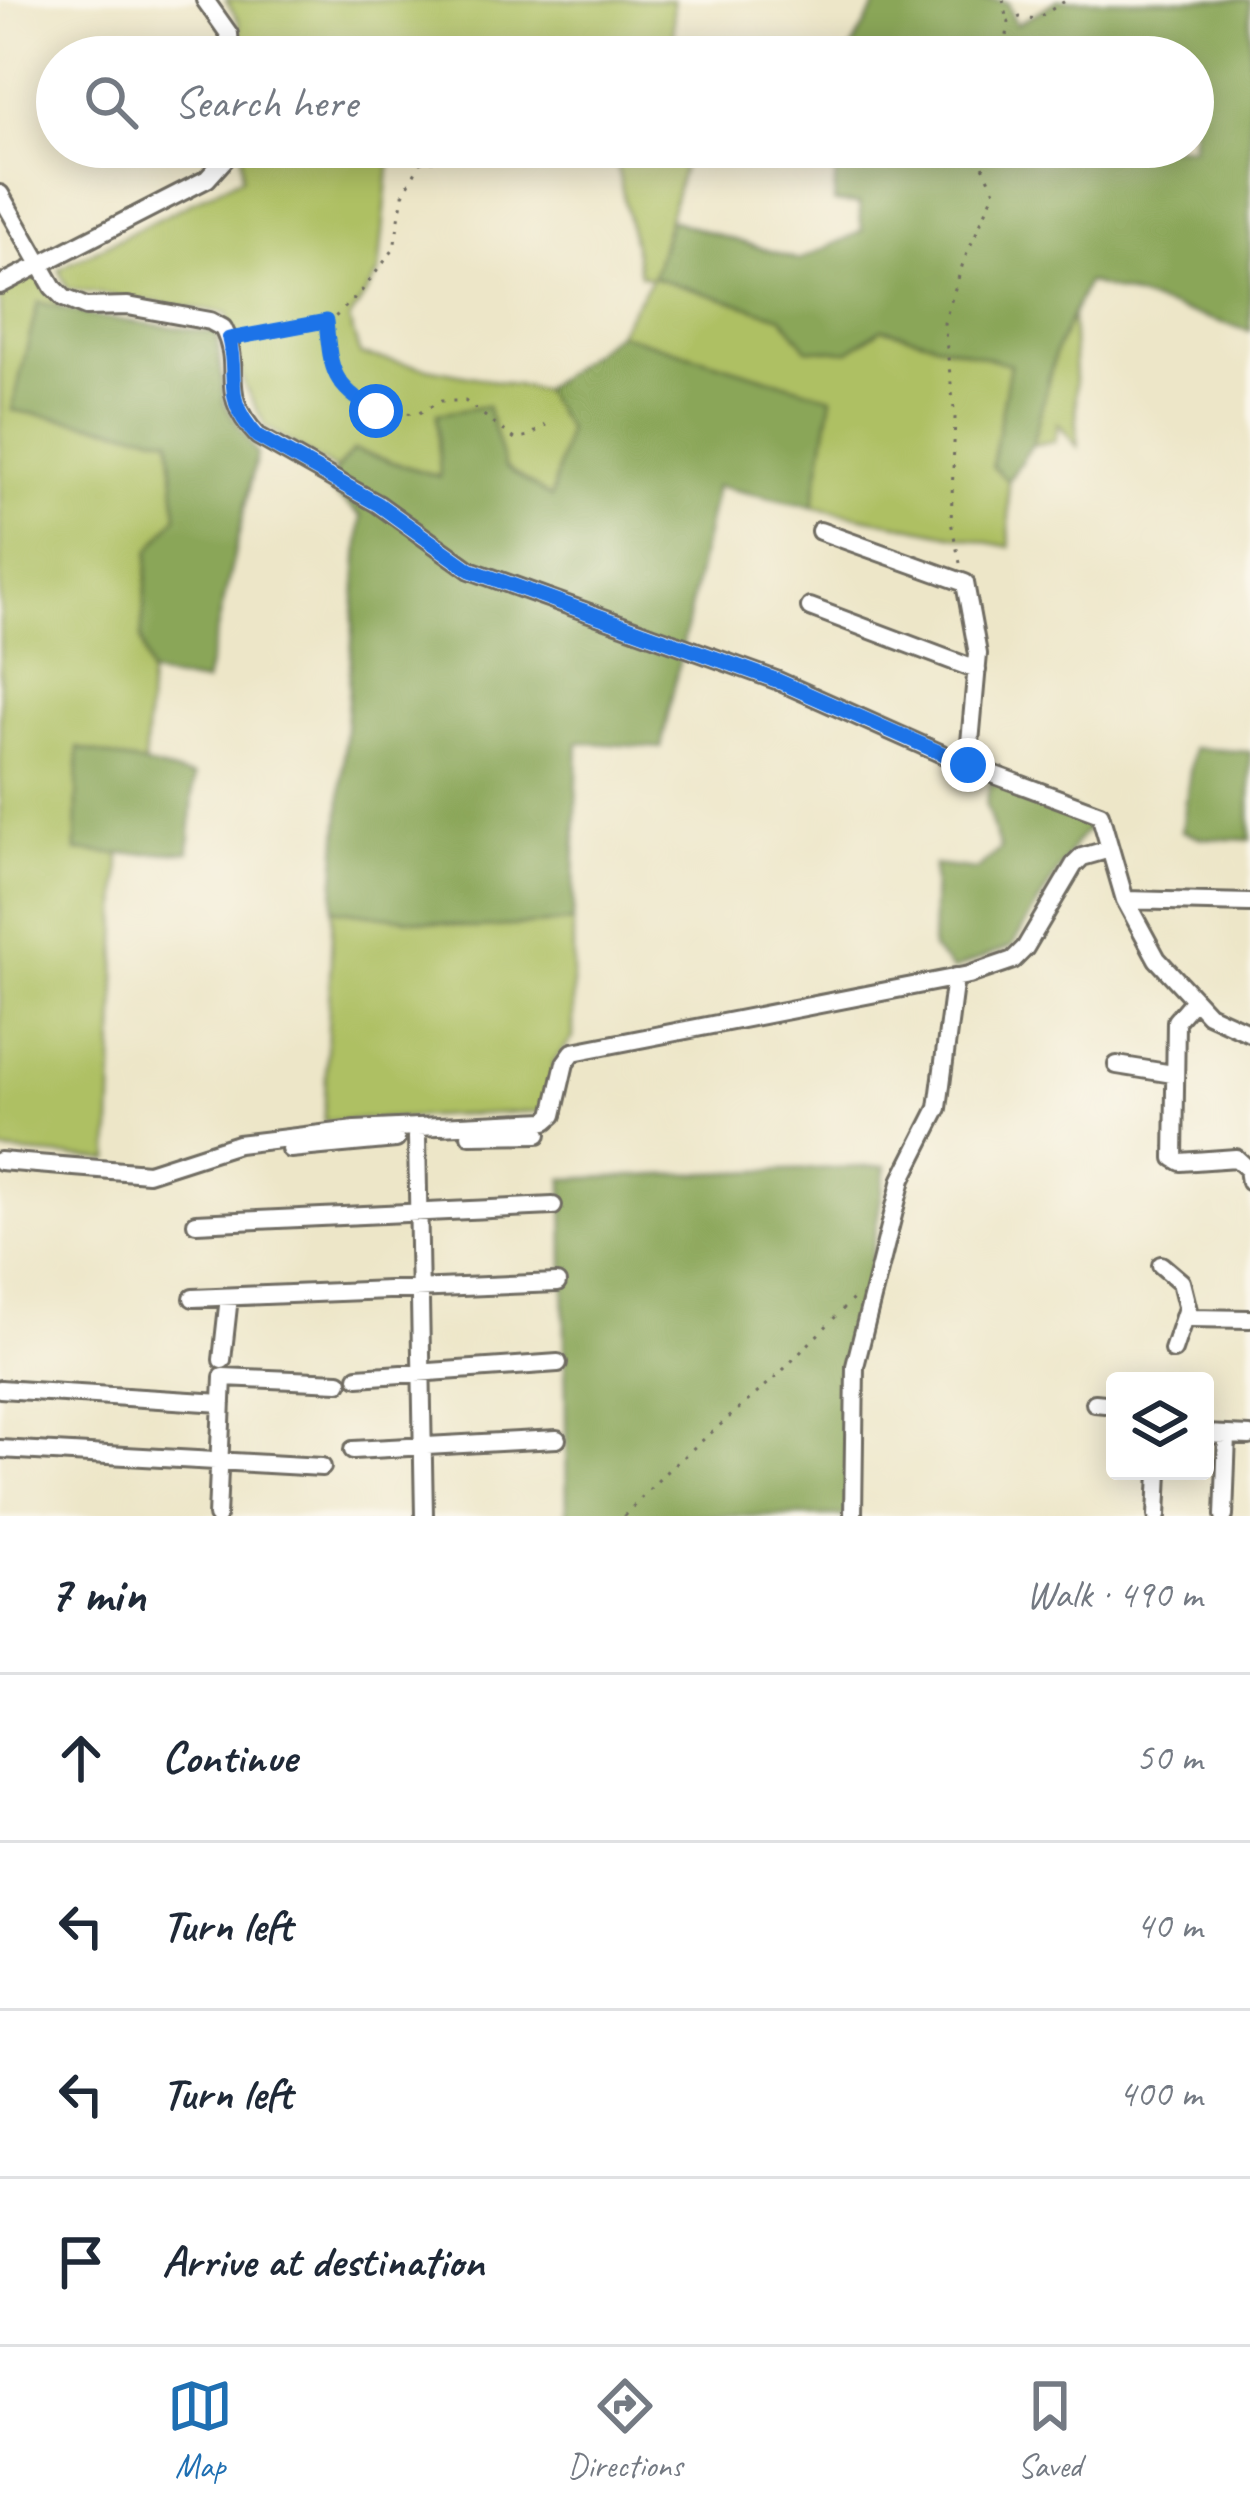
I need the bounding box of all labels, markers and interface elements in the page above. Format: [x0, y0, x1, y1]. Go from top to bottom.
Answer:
search box [36, 36, 1214, 168]
icon: search [78, 69, 144, 135]
text: Search here [174, 74, 357, 131]
route start [349, 384, 403, 438]
route end [941, 738, 995, 792]
map controls [1106, 1372, 1214, 1480]
button: layers [1106, 1372, 1214, 1480]
text: 7 min [48, 1562, 146, 1626]
text: Walk · 490 m [1026, 1570, 1202, 1619]
icon: ahead [48, 1725, 114, 1791]
text: Continue [162, 1729, 296, 1786]
text: 50 m [1136, 1733, 1202, 1782]
icon: left [48, 1893, 114, 1959]
text: Turn left [162, 1897, 292, 1954]
text: 40 m [1136, 1901, 1202, 1950]
icon: left [48, 2061, 114, 2127]
text: Turn left [162, 2065, 292, 2122]
text: 400 m [1118, 2069, 1202, 2118]
icon: arrive [48, 2229, 114, 2295]
text: Arrive at destination [162, 2233, 484, 2290]
tab: Map [167, 2373, 233, 2487]
tab: Directions [568, 2373, 682, 2487]
tab: Saved [1017, 2373, 1083, 2487]

